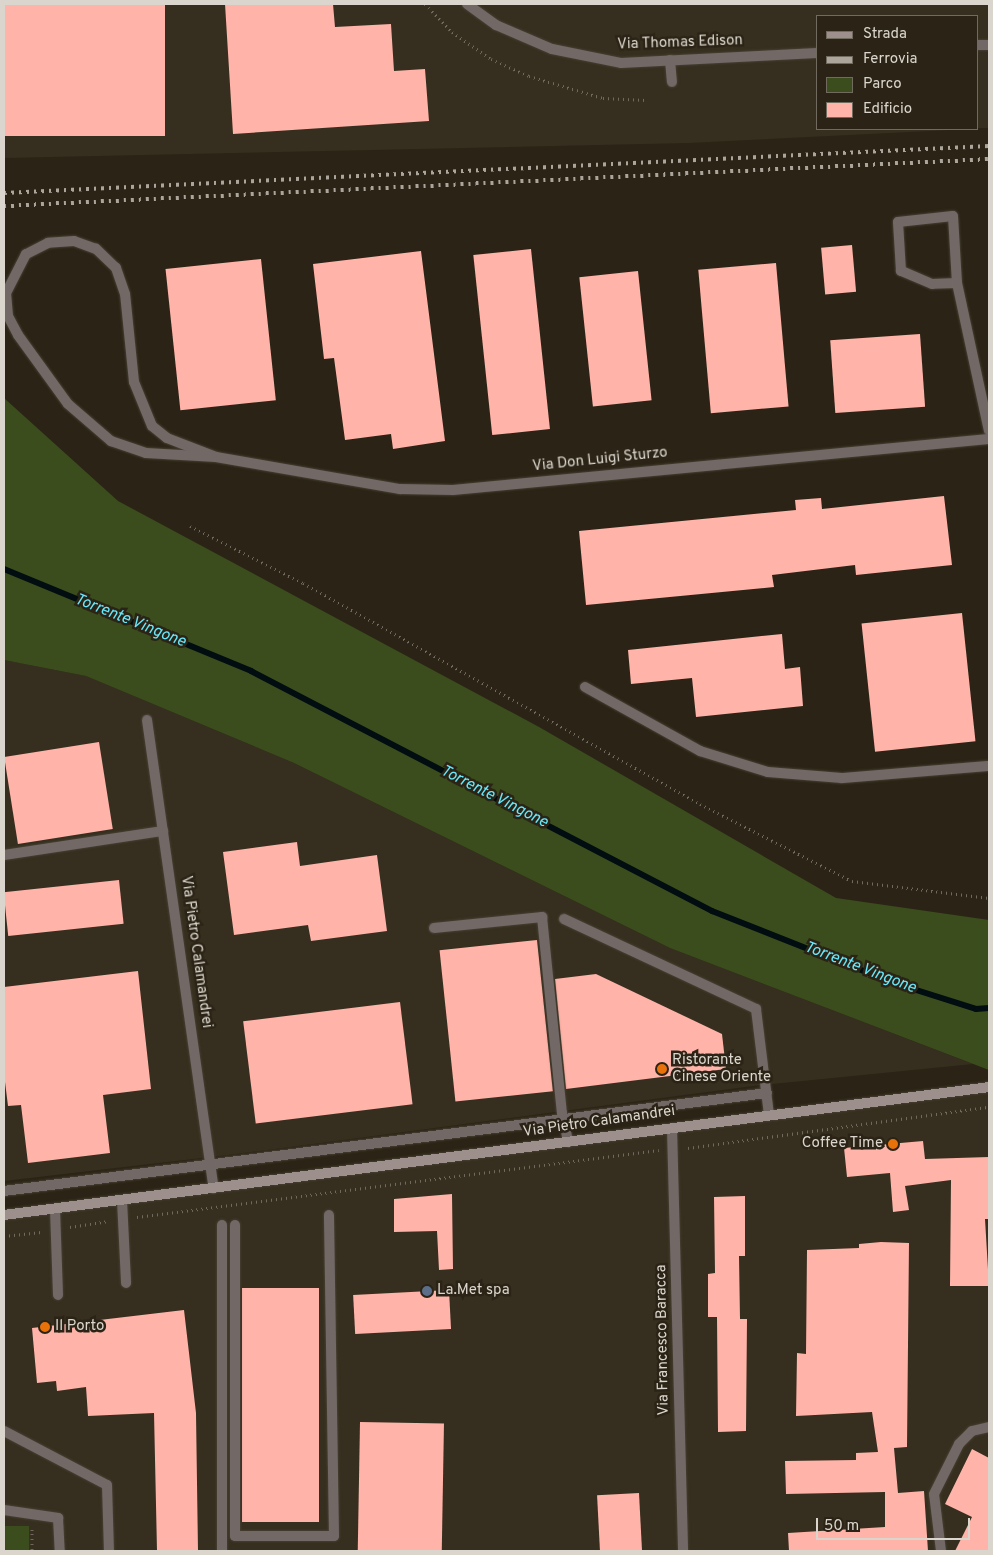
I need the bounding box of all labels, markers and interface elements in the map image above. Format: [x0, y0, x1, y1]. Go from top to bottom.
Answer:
legend [816, 15, 978, 130]
text: Strada [863, 25, 907, 44]
street label: Via Thomas Edison [617, 32, 743, 54]
text: Ferrovia [863, 50, 917, 69]
text: Parco [863, 75, 902, 94]
text: Edificio [863, 100, 912, 119]
street label: Via Don Luigi Sturzo [531, 444, 669, 476]
water label: Torrente Vingone [71, 590, 189, 652]
water label: Torrente Vingone [437, 762, 551, 832]
street label: Via Pietro Calamandrei [176, 875, 216, 1029]
water label: Torrente Vingone [801, 938, 919, 998]
place label: Ristorante Cinese Oriente [672, 1051, 771, 1086]
marker: Ristorante Cinese Oriente [656, 1063, 668, 1075]
street label: Via Pietro Calamandrei [522, 1102, 676, 1142]
place label: Coffee Time [801, 1135, 883, 1153]
marker: Coffee Time [887, 1138, 899, 1150]
street label: Via Francesco Baracca [653, 1264, 673, 1416]
place label: La.Met spa [437, 1282, 510, 1300]
marker: La.Met spa [421, 1285, 433, 1297]
place label: Il Porto [55, 1318, 104, 1336]
marker: Il Porto [39, 1321, 51, 1333]
scale bar [818, 1508, 972, 1540]
text: 50 m [824, 1517, 859, 1536]

